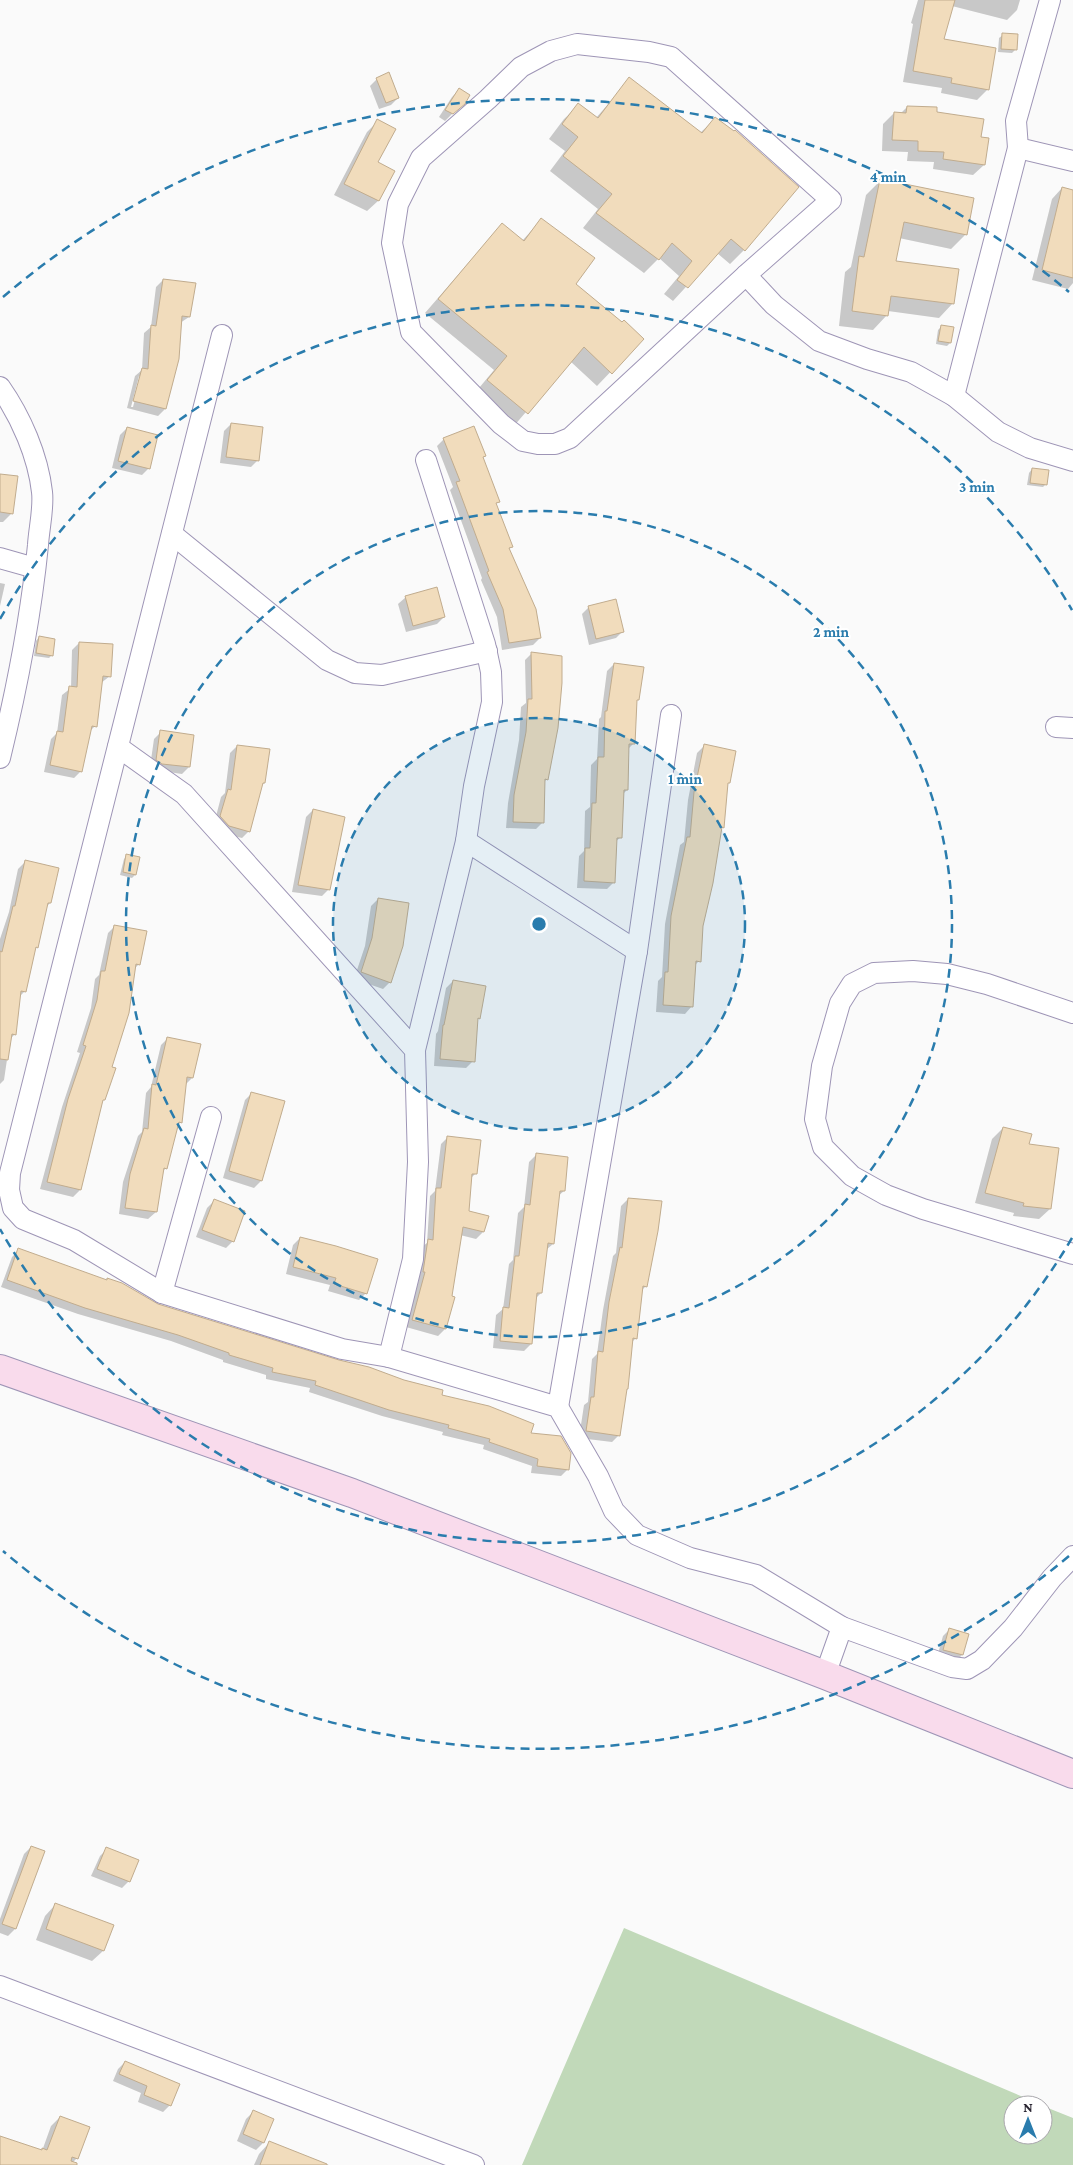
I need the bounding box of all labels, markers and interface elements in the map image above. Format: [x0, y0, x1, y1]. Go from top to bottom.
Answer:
text: 4 min [870, 169, 907, 185]
text: 3 min [959, 479, 995, 495]
text: 2 min [813, 624, 849, 640]
text: 1 min [668, 771, 702, 787]
centre of rings [530, 915, 548, 933]
north arrow [1003, 2095, 1053, 2145]
text: N [1023, 2099, 1033, 2115]

